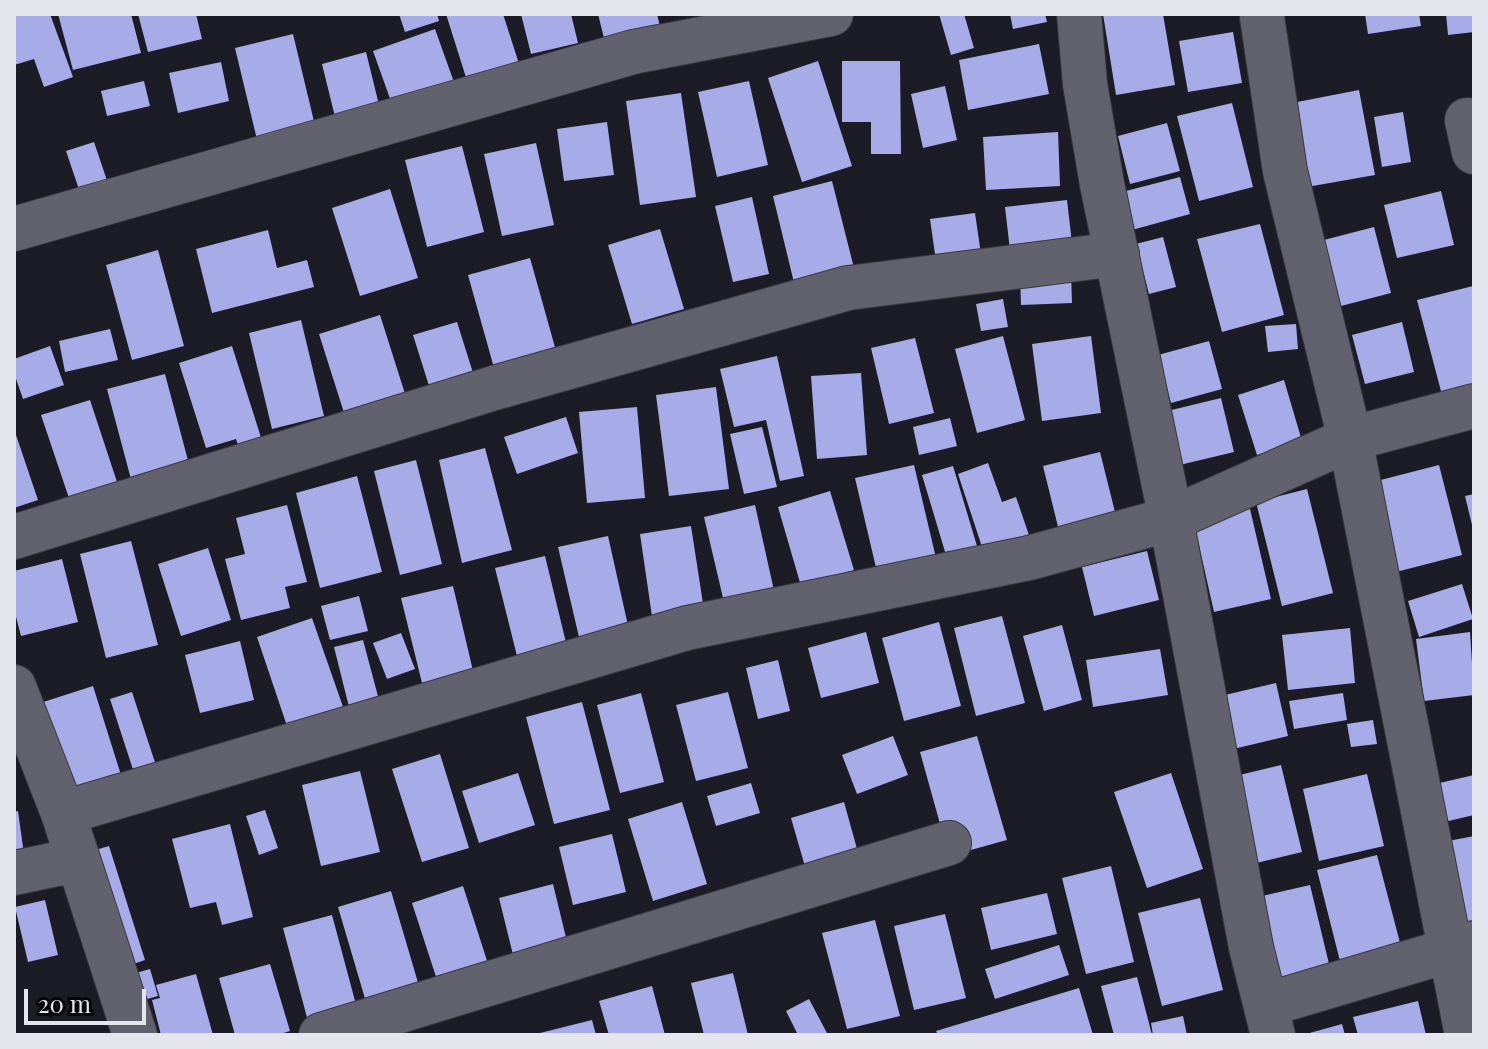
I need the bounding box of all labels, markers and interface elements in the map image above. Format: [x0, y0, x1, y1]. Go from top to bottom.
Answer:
scale bar [28, 973, 150, 1023]
text: 20 m [38, 987, 91, 1019]

